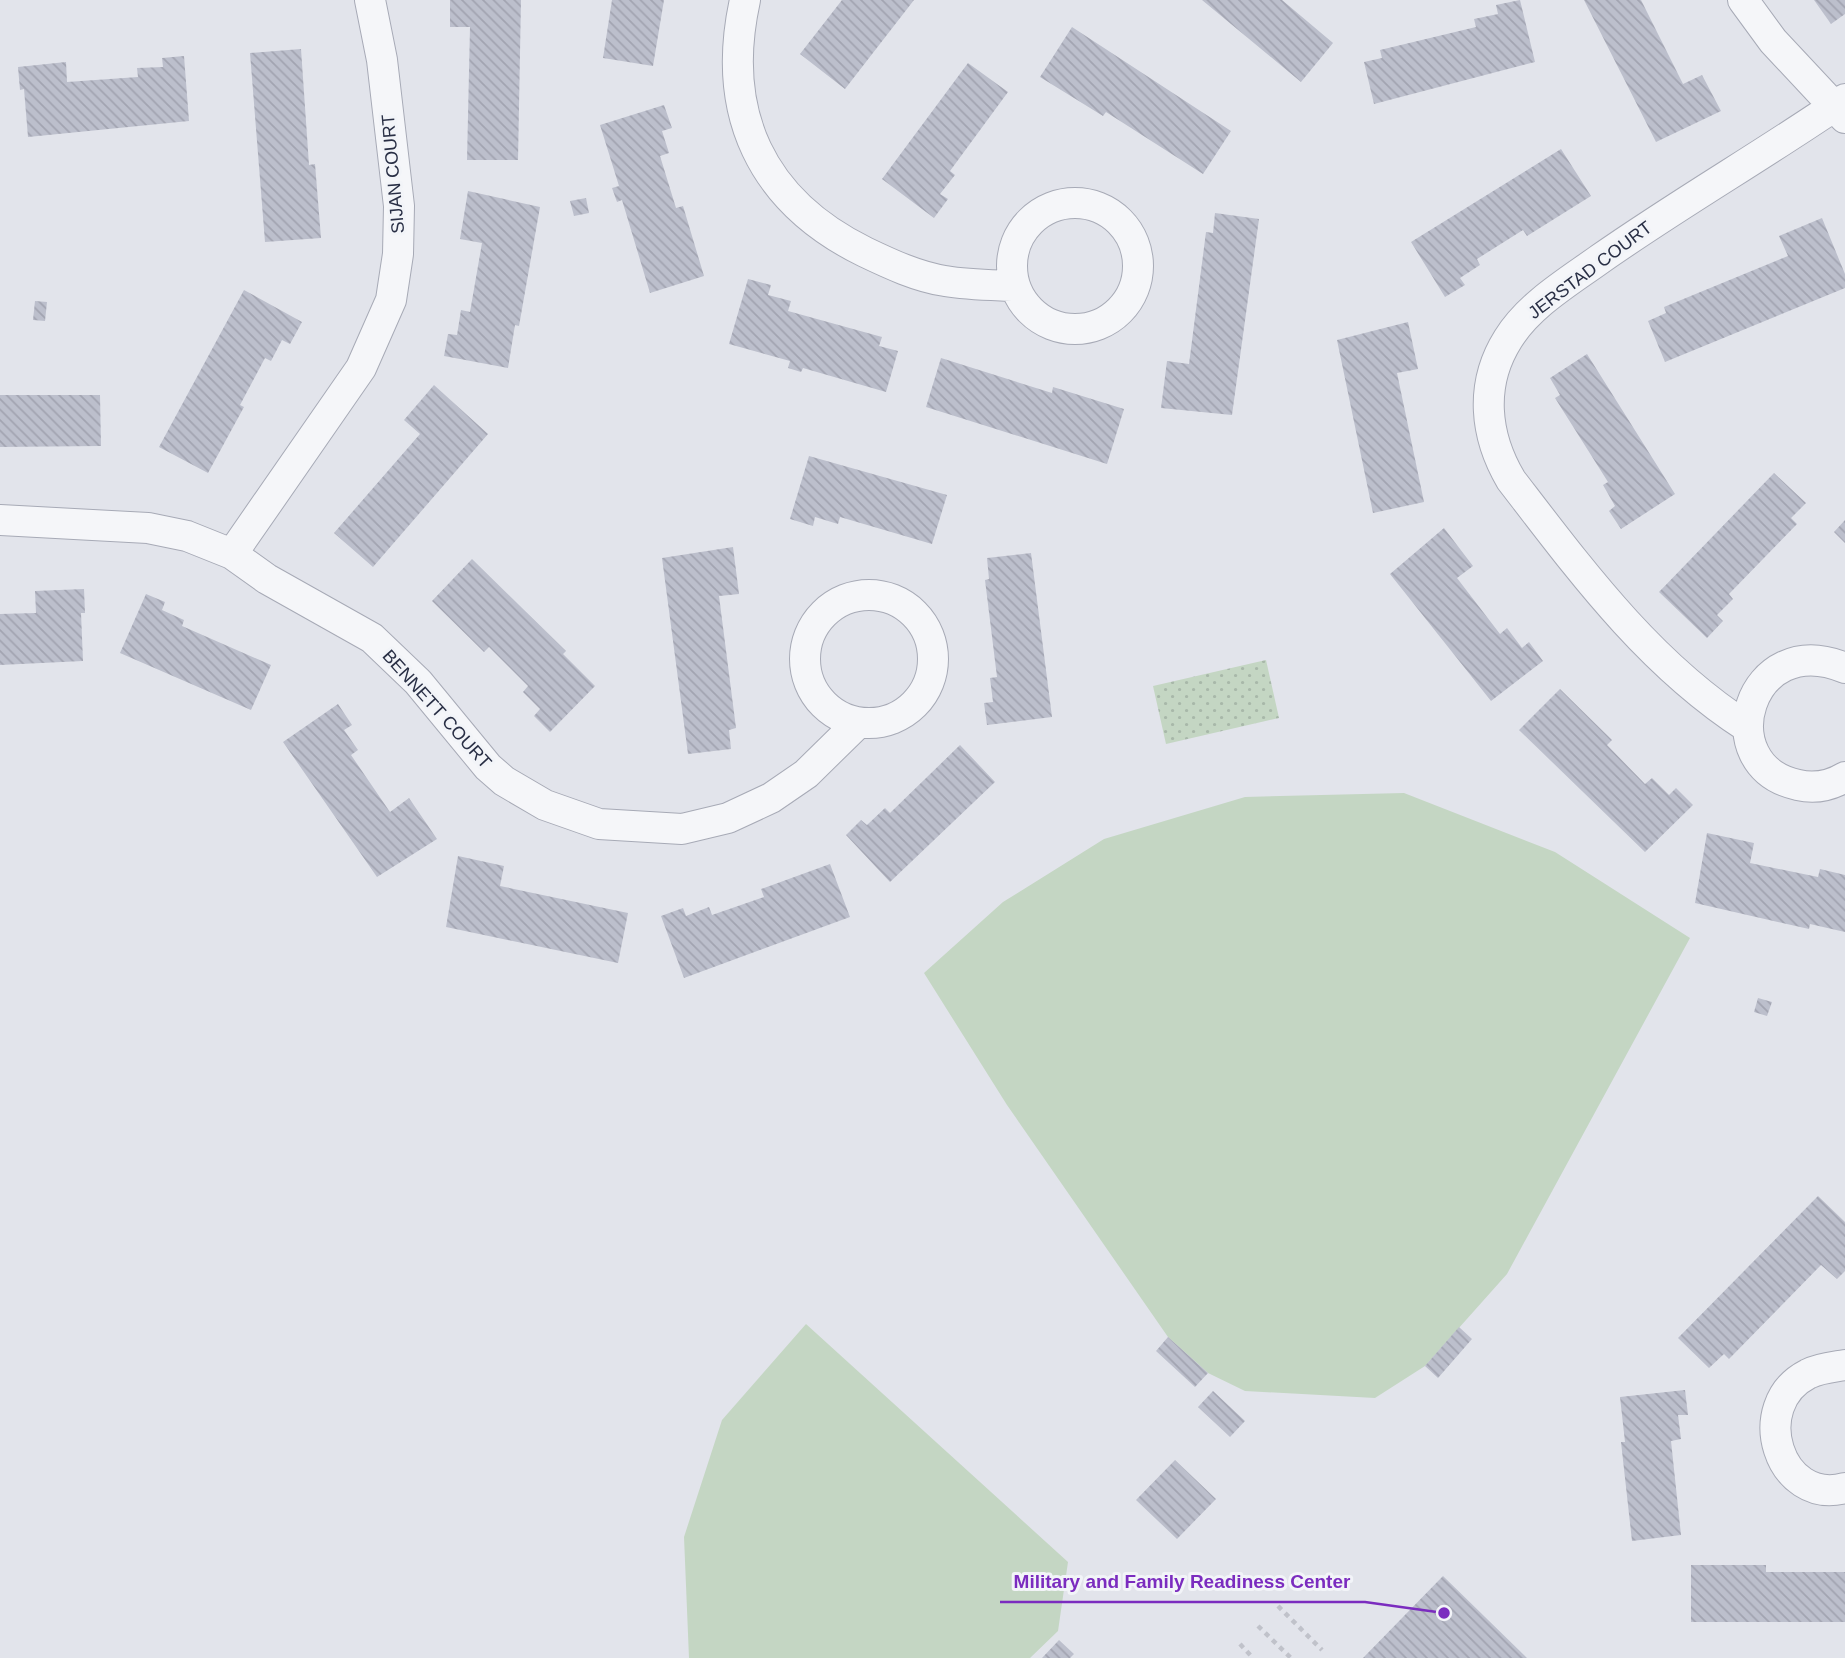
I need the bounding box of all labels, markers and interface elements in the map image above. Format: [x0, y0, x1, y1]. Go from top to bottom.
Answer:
street label: SIJAN COURT [378, 114, 408, 234]
street label: JERSTAD COURT [1524, 217, 1656, 323]
street label: BENNETT COURT [379, 646, 495, 772]
callout: Military and Family Readiness Center [1000, 1562, 1365, 1602]
text: Military and Family Readiness Center [1014, 1571, 1351, 1592]

